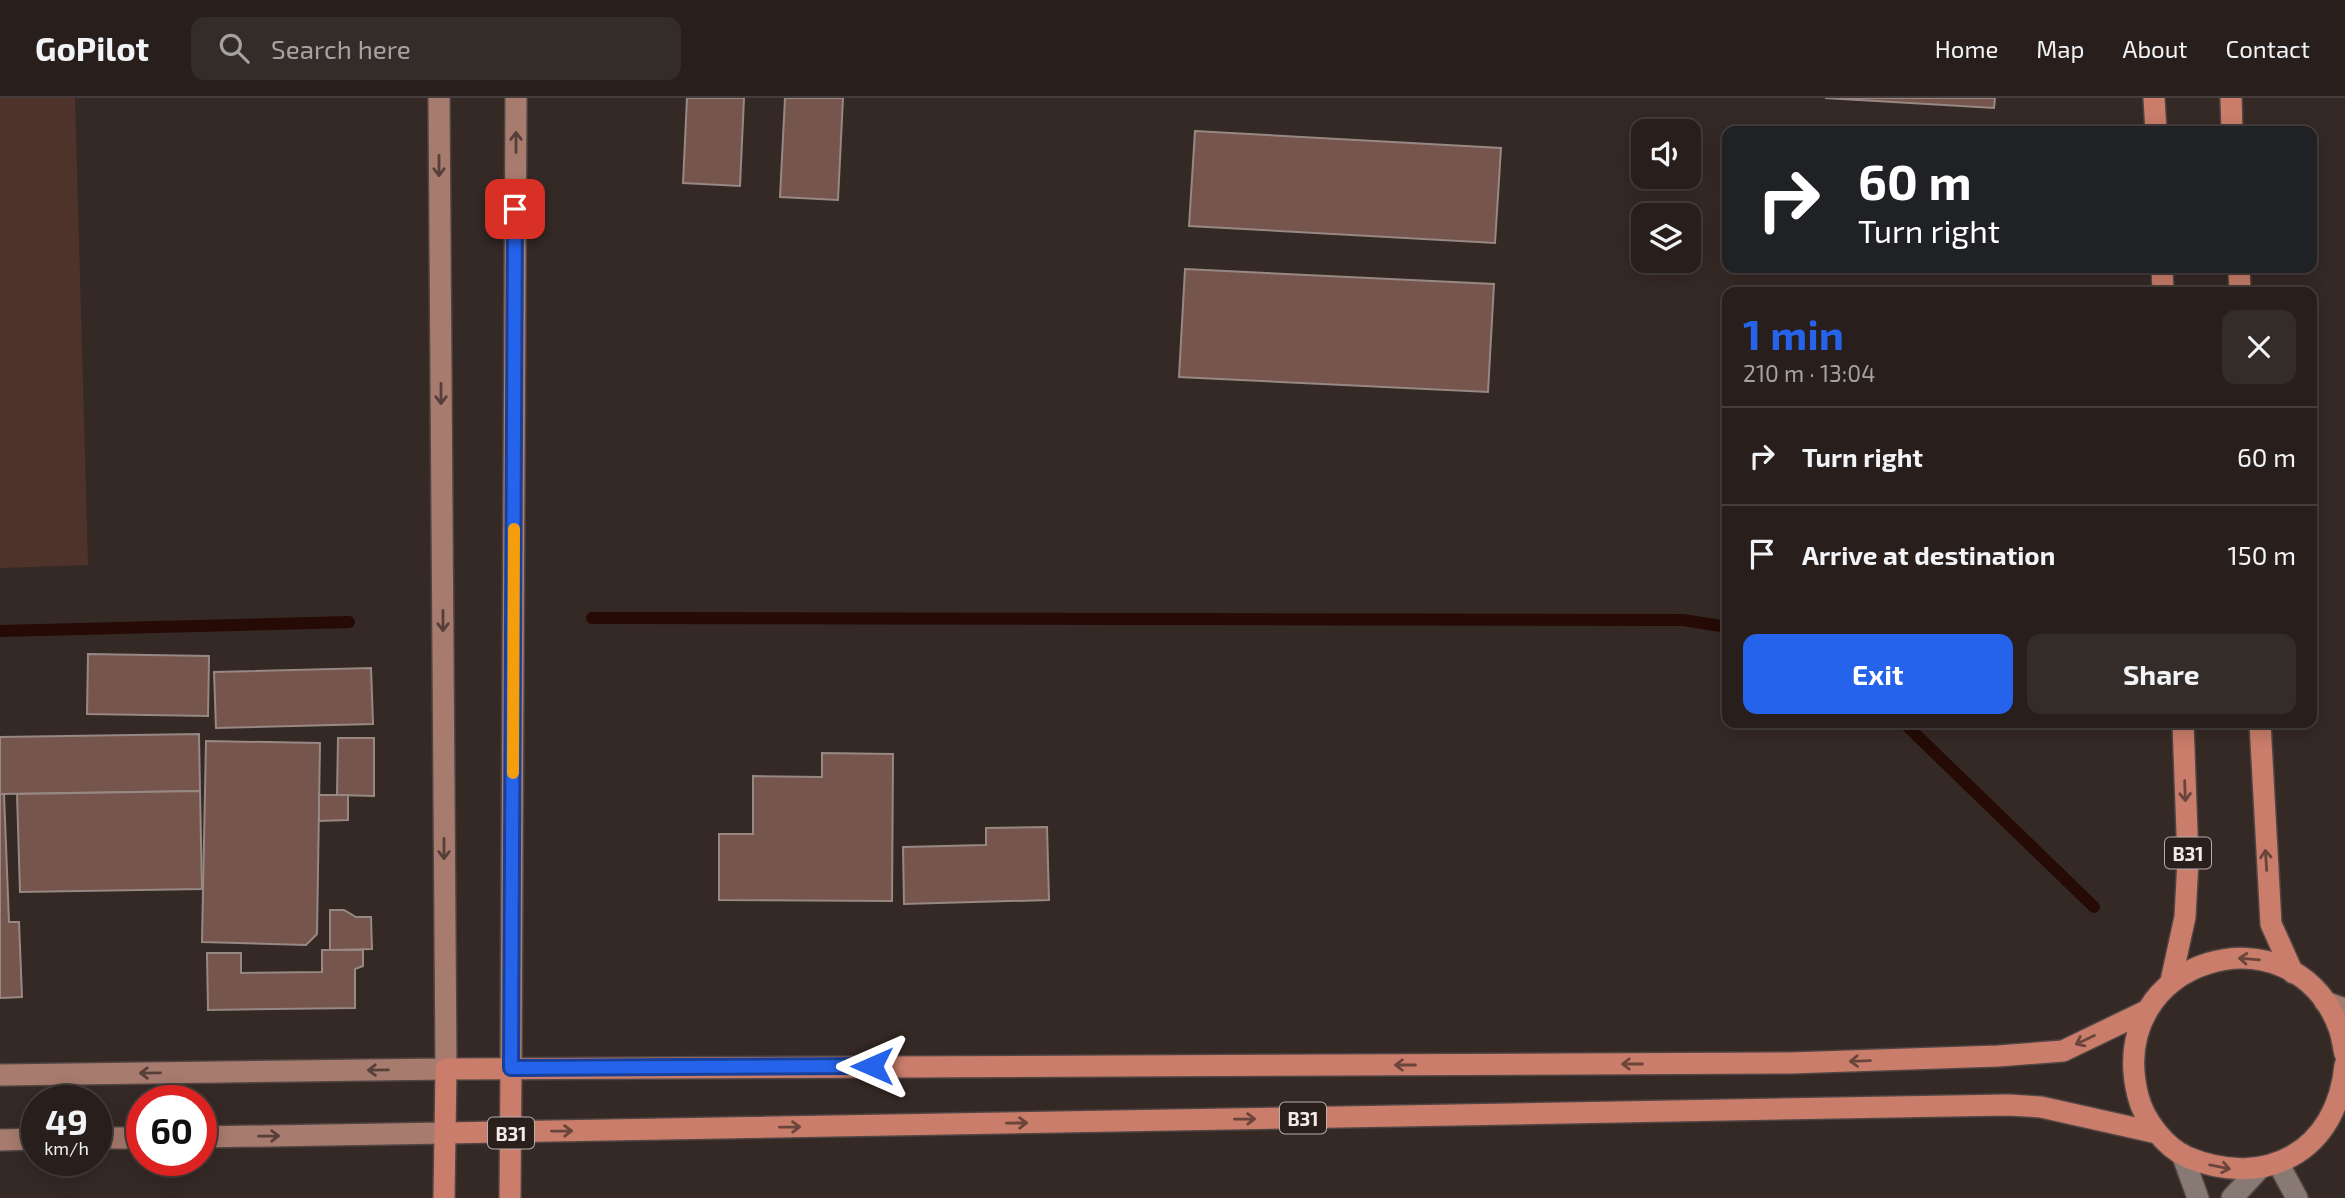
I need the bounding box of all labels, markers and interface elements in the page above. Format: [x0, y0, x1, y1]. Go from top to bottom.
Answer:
search box [191, 17, 681, 80]
text: GoPilot [35, 28, 149, 68]
icon: search [215, 29, 253, 67]
text: Search here [271, 33, 411, 64]
text: Home [1935, 34, 1998, 63]
text: Map [2036, 34, 2084, 63]
text: About [2122, 34, 2188, 63]
text: Contact [2226, 34, 2310, 63]
map controls [1631, 119, 1701, 273]
button: sound [1631, 119, 1701, 189]
one-way arrow [509, 131, 523, 154]
text: 60 m [1858, 151, 1972, 210]
one-way arrow [432, 154, 446, 177]
icon: right [1743, 154, 1834, 245]
pin [485, 179, 545, 239]
icon: arrive [496, 190, 534, 228]
button: layers [1631, 203, 1701, 273]
text: Turn right [1858, 211, 2000, 249]
text: 1 min [1743, 308, 1844, 358]
button: close [2222, 310, 2296, 384]
text: 210 m · 13:04 [1743, 359, 1875, 387]
one-way arrow [434, 382, 448, 405]
icon: right [1743, 437, 1781, 475]
text: Turn right [1802, 441, 1923, 472]
text: 60 m [2237, 441, 2296, 472]
icon: arrive [1743, 535, 1781, 573]
text: Arrive at destination [1802, 539, 2055, 570]
text: 150 m [2227, 539, 2296, 570]
one-way arrow [436, 609, 450, 632]
button: Exit [1743, 634, 2013, 714]
button: Share [2027, 634, 2296, 714]
one-way arrow [2179, 779, 2192, 802]
one-way arrow [437, 837, 451, 860]
road number: B31 [2165, 838, 2211, 868]
one-way arrow [2260, 849, 2273, 872]
one-way arrow [2239, 952, 2261, 965]
position arrow [835, 1029, 909, 1103]
one-way arrow [2075, 1034, 2096, 1047]
one-way arrow [1849, 1054, 1872, 1068]
one-way arrow [1621, 1057, 1644, 1071]
one-way arrow [1394, 1058, 1417, 1072]
one-way arrow [366, 1063, 389, 1076]
one-way arrow [139, 1066, 162, 1080]
speed limit sign: 60 [126, 1085, 217, 1176]
text: 49 [45, 1100, 88, 1142]
road number: B31 [1280, 1102, 1326, 1134]
one-way arrow [1233, 1112, 1256, 1126]
one-way arrow [1005, 1116, 1028, 1130]
road number: B31 [488, 1118, 534, 1148]
one-way arrow [778, 1120, 801, 1134]
one-way arrow [550, 1124, 573, 1138]
one-way arrow [258, 1129, 281, 1142]
text: km/h [44, 1137, 89, 1159]
one-way arrow [2208, 1161, 2231, 1175]

